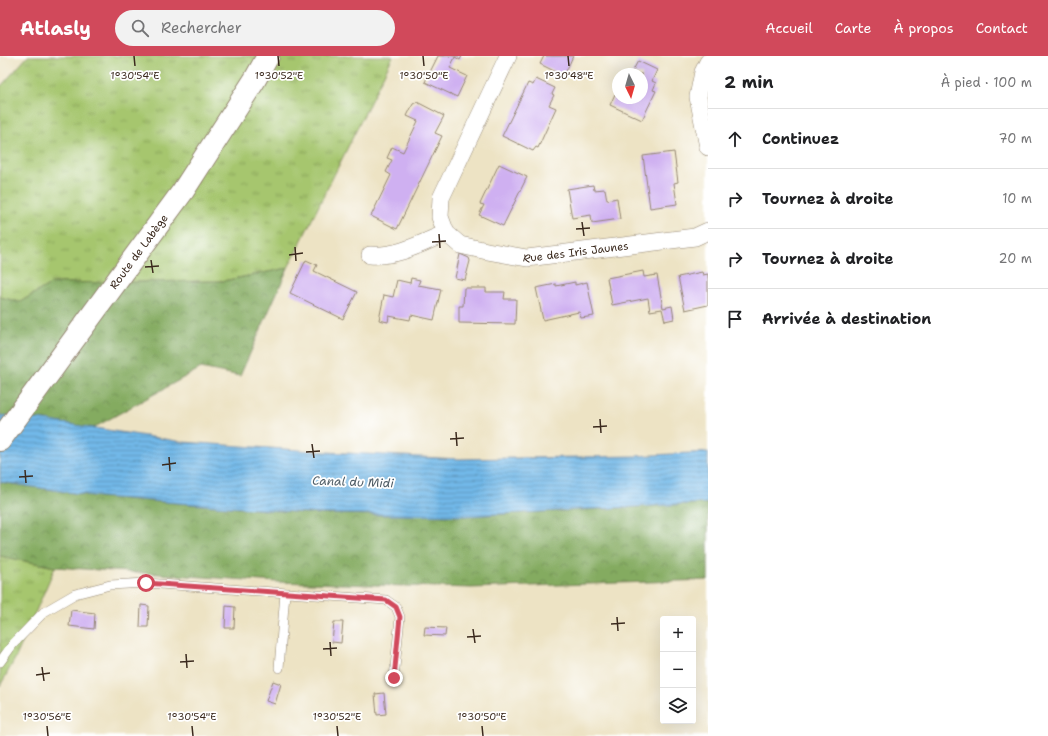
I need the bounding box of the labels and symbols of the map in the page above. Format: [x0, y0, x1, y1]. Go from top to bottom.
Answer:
north arrow [612, 68, 648, 104]
text: 1°30'54"E [111, 69, 159, 82]
text: 1°30'52"E [255, 69, 303, 82]
text: 1°30'50"E [399, 69, 449, 82]
text: 1°30'48"E [544, 69, 594, 82]
street label: Route de Labège [106, 211, 171, 292]
street label: Rue des Iris Jaunes [522, 238, 629, 266]
water label: Canal du Midi [312, 473, 395, 491]
route start [137, 574, 155, 592]
route end [385, 669, 403, 687]
text: 1°30'56"E [23, 710, 71, 723]
text: 1°30'54"E [168, 710, 216, 723]
text: 1°30'52"E [313, 710, 361, 723]
text: 1°30'50"E [457, 710, 507, 723]

